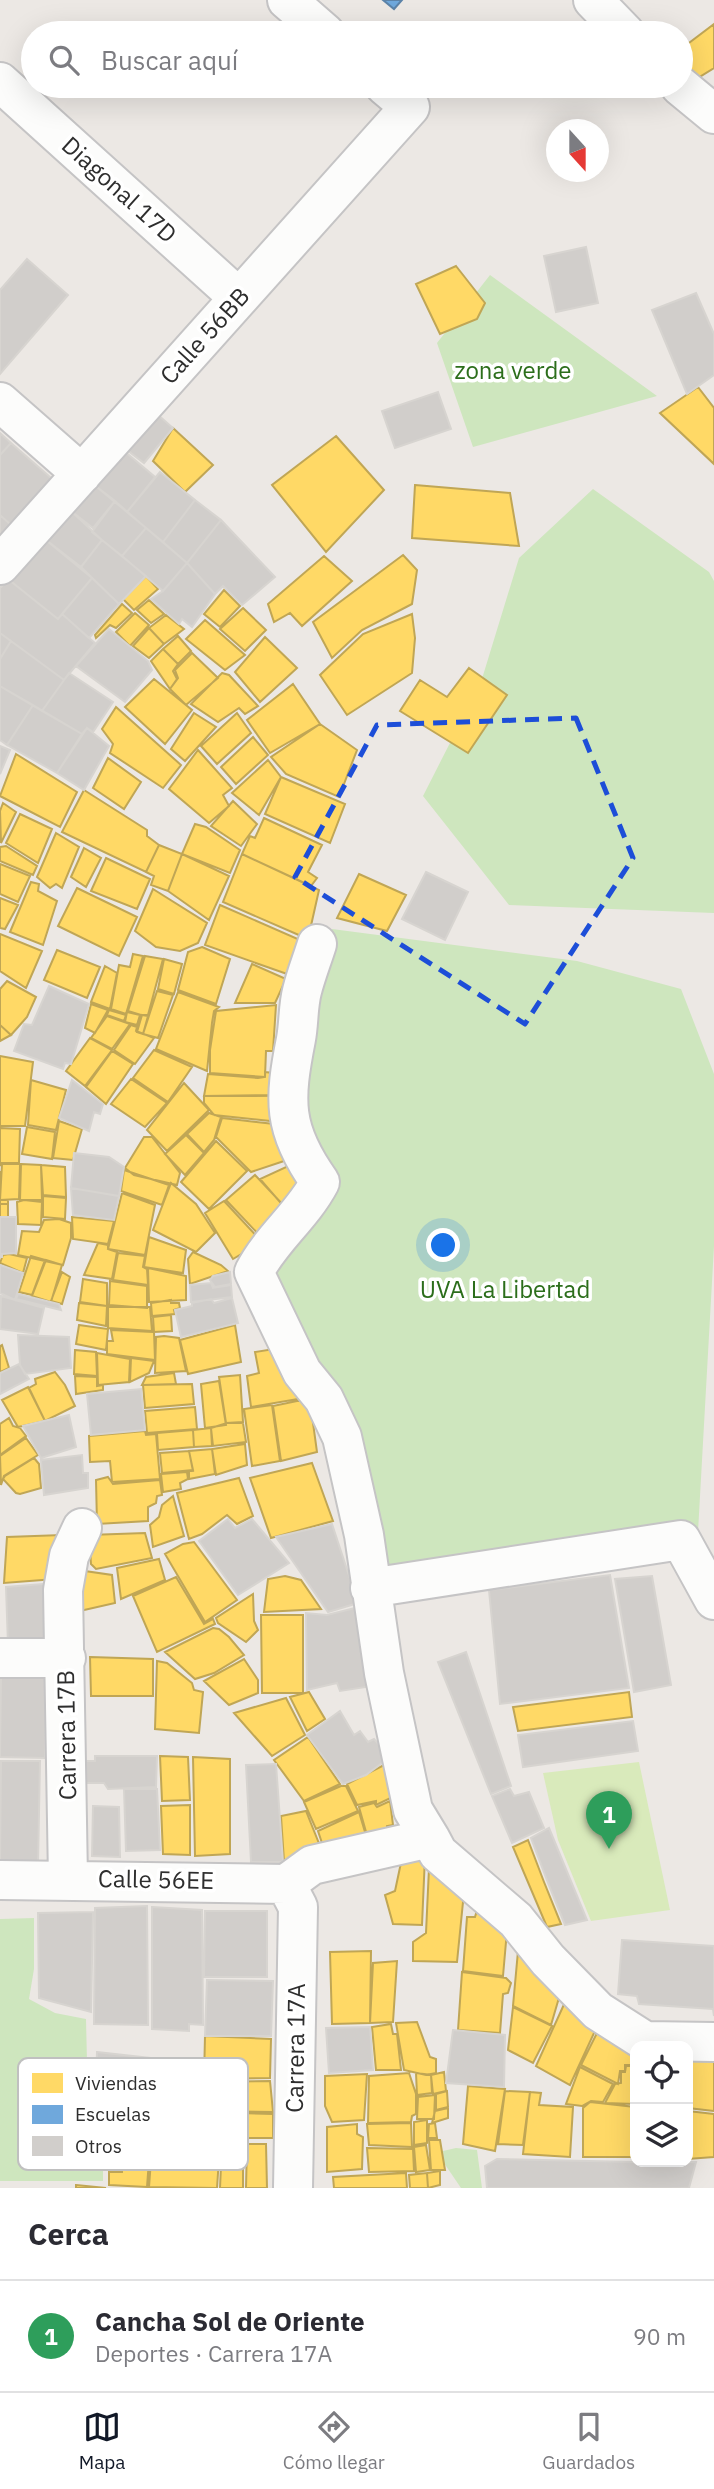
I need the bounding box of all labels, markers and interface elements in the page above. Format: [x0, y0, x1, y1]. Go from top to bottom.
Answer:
search box [21, 21, 693, 98]
icon: search [45, 41, 83, 79]
text: Buscar aquí [101, 43, 238, 77]
north arrow [546, 119, 609, 182]
street label: Diagonal 17D [55, 129, 184, 249]
street label: Calle 56BB [152, 280, 256, 390]
park label: zona verde [455, 354, 572, 386]
your location [426, 1228, 460, 1262]
park label: UVA La Libertad [420, 1273, 590, 1305]
street label: Carrera 17B [49, 1670, 83, 1800]
pin: 1 [586, 1791, 632, 1849]
street label: Calle 56EE [98, 1862, 214, 1896]
street label: Carrera 17A [278, 1983, 312, 2113]
map controls [630, 2041, 693, 2167]
button: locate [630, 2041, 693, 2104]
legend [18, 2058, 248, 2170]
text: Viviendas [75, 2071, 157, 2095]
text: Escuelas [75, 2102, 151, 2126]
button: layers [630, 2104, 693, 2167]
text: Otros [75, 2134, 122, 2158]
text: Cerca [28, 2214, 109, 2253]
text: Cancha Sol de Oriente [95, 2304, 365, 2338]
text: 1 [44, 2321, 58, 2351]
text: 90 m [633, 2321, 686, 2351]
text: Deportes · Carrera 17A [95, 2338, 332, 2368]
tab: Mapa [79, 2408, 125, 2474]
tab: Cómo llegar [283, 2408, 385, 2474]
tab: Guardados [542, 2408, 635, 2474]

